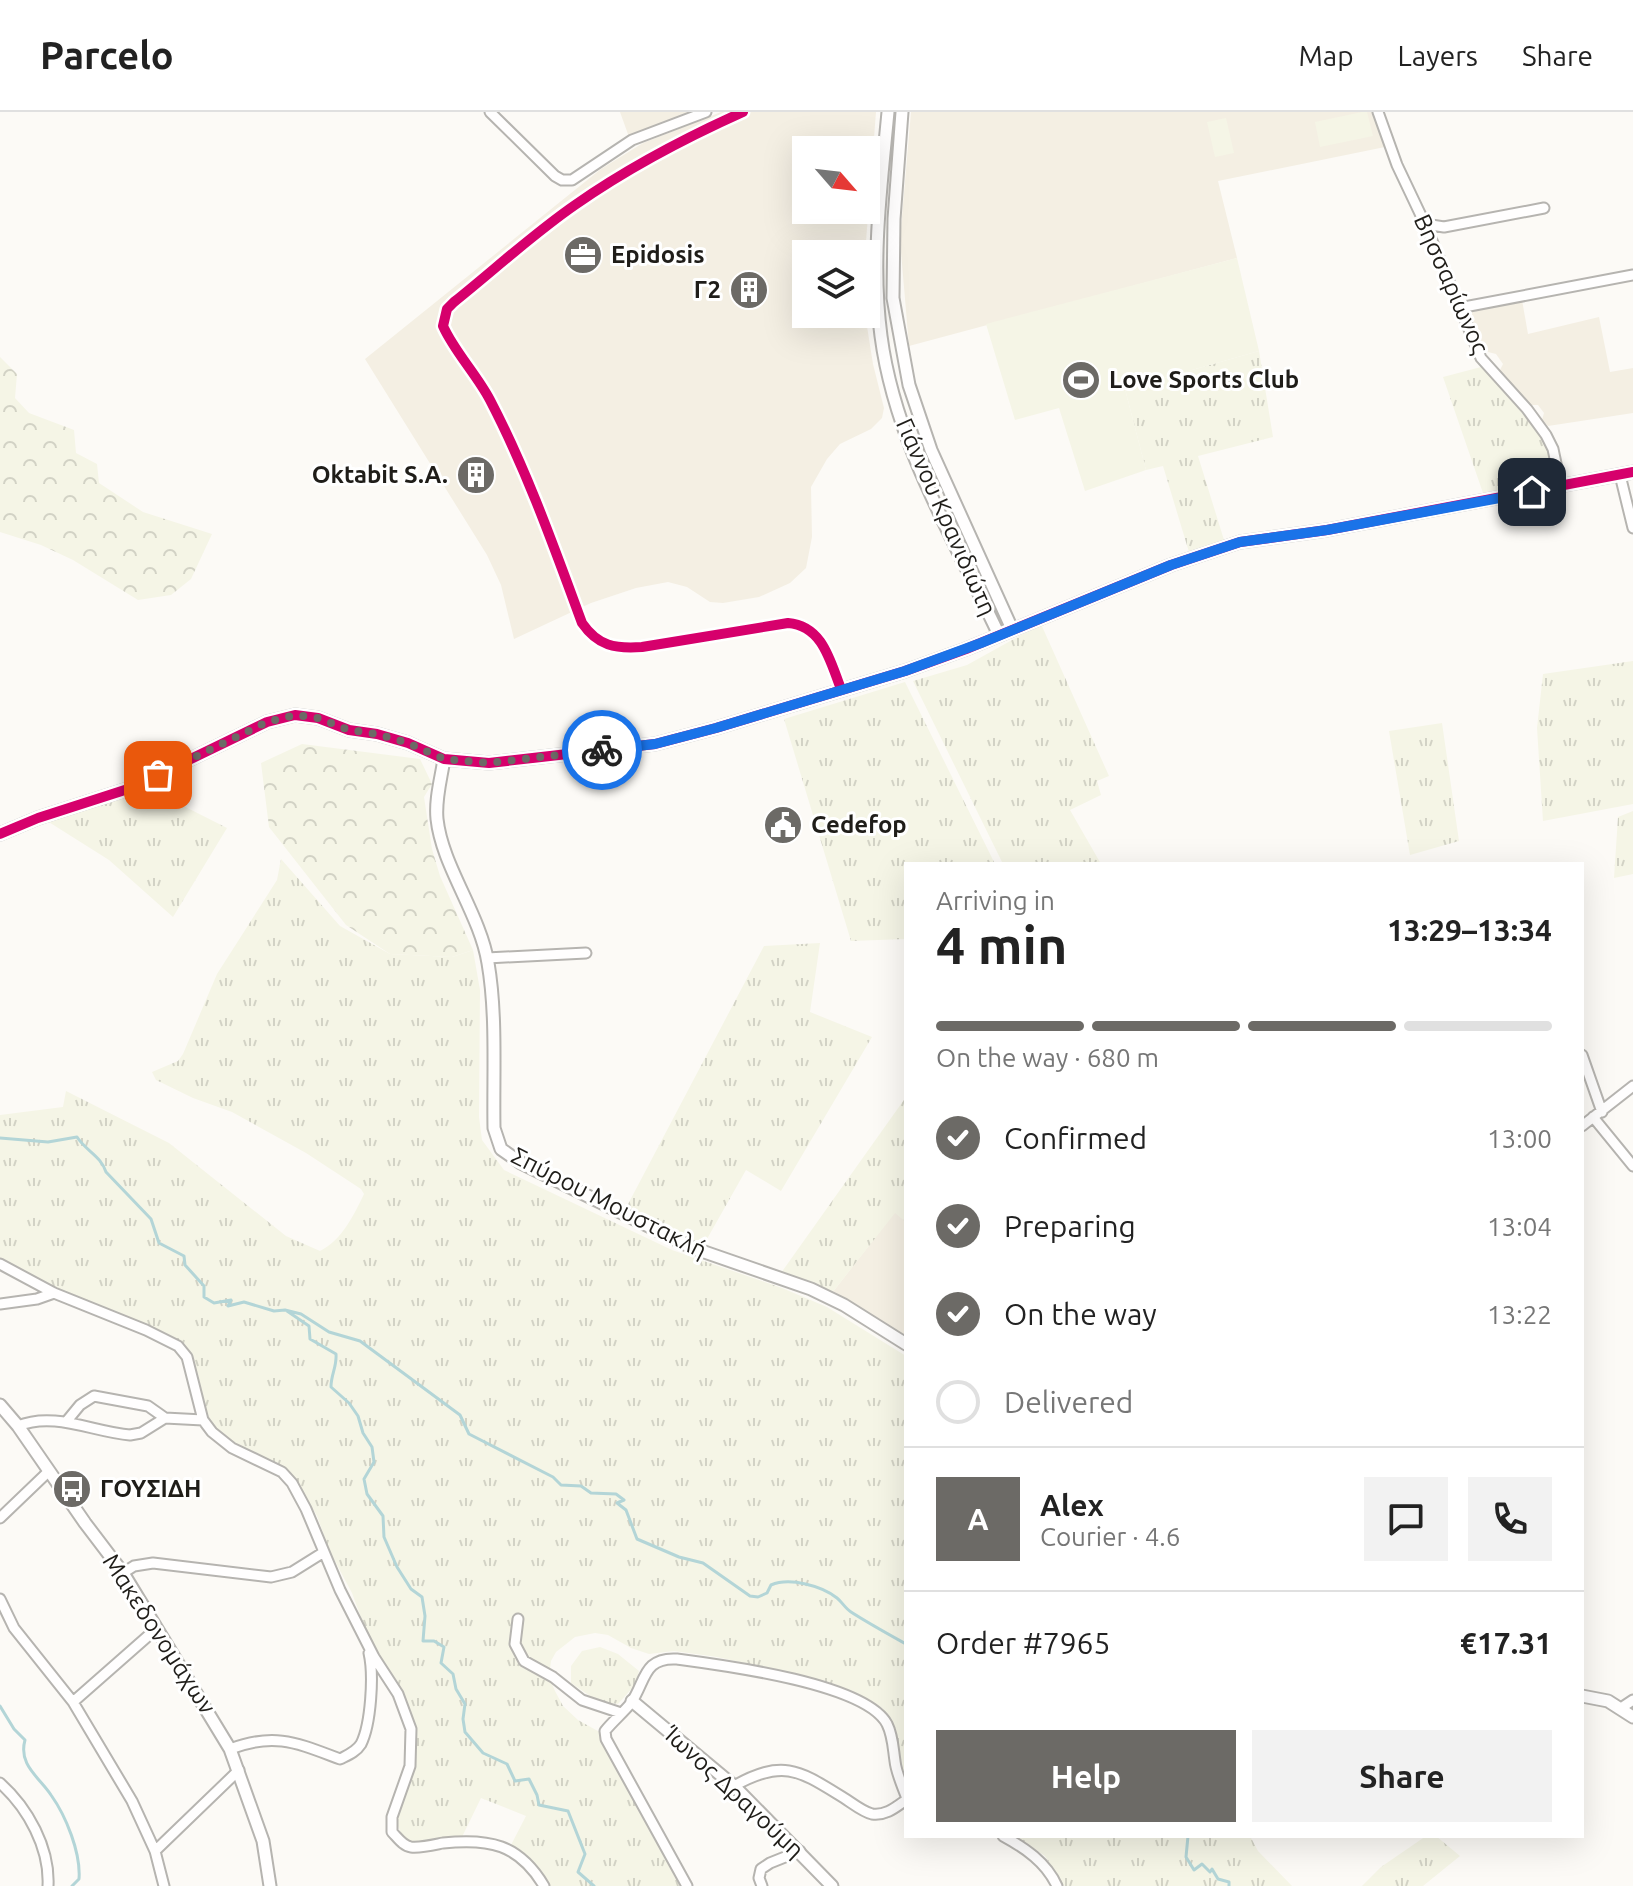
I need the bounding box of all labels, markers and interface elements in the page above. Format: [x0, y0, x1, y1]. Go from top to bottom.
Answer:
text: Parcelo [40, 34, 174, 76]
text: Map [1298, 40, 1354, 71]
text: Layers [1398, 40, 1478, 71]
text: Share [1522, 40, 1593, 71]
north arrow [792, 136, 880, 224]
map controls [792, 136, 880, 328]
street label: Βησσαρίωνος [1409, 210, 1494, 358]
office icon: Epidosis [562, 234, 604, 276]
button: layers [792, 240, 880, 328]
place label: Epidosis [611, 241, 704, 268]
building icon: Γ2 [728, 269, 770, 311]
place label: Γ2 [694, 276, 721, 303]
sports icon: Love Sports Club [1060, 359, 1102, 401]
place label: Love Sports Club [1109, 366, 1299, 393]
street label: Γιάννου Κρανιδιώτη [891, 414, 1002, 620]
building icon: Oktabit S.A. [455, 454, 497, 496]
pin [1498, 458, 1566, 526]
place label: Oktabit S.A. [312, 461, 448, 488]
icon: home [1510, 470, 1554, 514]
courier [562, 710, 642, 790]
icon: bike [580, 728, 624, 772]
pin [124, 741, 192, 809]
icon: bag [136, 753, 180, 797]
public building icon: Cedefop [762, 804, 804, 846]
place label: Cedefop [811, 811, 907, 838]
text: Arriving in [936, 886, 1055, 915]
text: 13:29–13:34 [1387, 913, 1552, 947]
text: 4 min [936, 916, 1067, 974]
text: On the way · 680 m [936, 1043, 1159, 1072]
icon: check [936, 1116, 980, 1160]
text: Confirmed [1004, 1121, 1147, 1155]
text: 13:00 [1487, 1124, 1552, 1153]
street label: Σπύρου Μουστακλή [507, 1142, 711, 1263]
icon: check [936, 1204, 980, 1248]
text: Preparing [1004, 1209, 1136, 1243]
text: 13:04 [1487, 1212, 1552, 1241]
icon: check [936, 1292, 980, 1336]
text: On the way [1004, 1297, 1157, 1331]
text: 13:22 [1487, 1300, 1552, 1329]
text: Delivered [1004, 1385, 1133, 1419]
bus stop icon: ΓΟΥΣΙΔΗ [51, 1468, 93, 1510]
place label: ΓΟΥΣΙΔΗ [100, 1475, 201, 1502]
button: chat [1364, 1477, 1448, 1561]
button: phone [1468, 1477, 1552, 1561]
text: Alex [1040, 1488, 1104, 1522]
text: A [967, 1502, 989, 1536]
text: Courier · 4.6 [1040, 1522, 1180, 1551]
street label: Μακεδονομάχων [98, 1549, 221, 1719]
text: Order #7965 [936, 1626, 1110, 1660]
text: €17.31 [1460, 1626, 1552, 1660]
street label: Ίωνος Δραγούμη [658, 1719, 810, 1863]
button: Help [936, 1730, 1236, 1822]
button: Share [1252, 1730, 1552, 1822]

